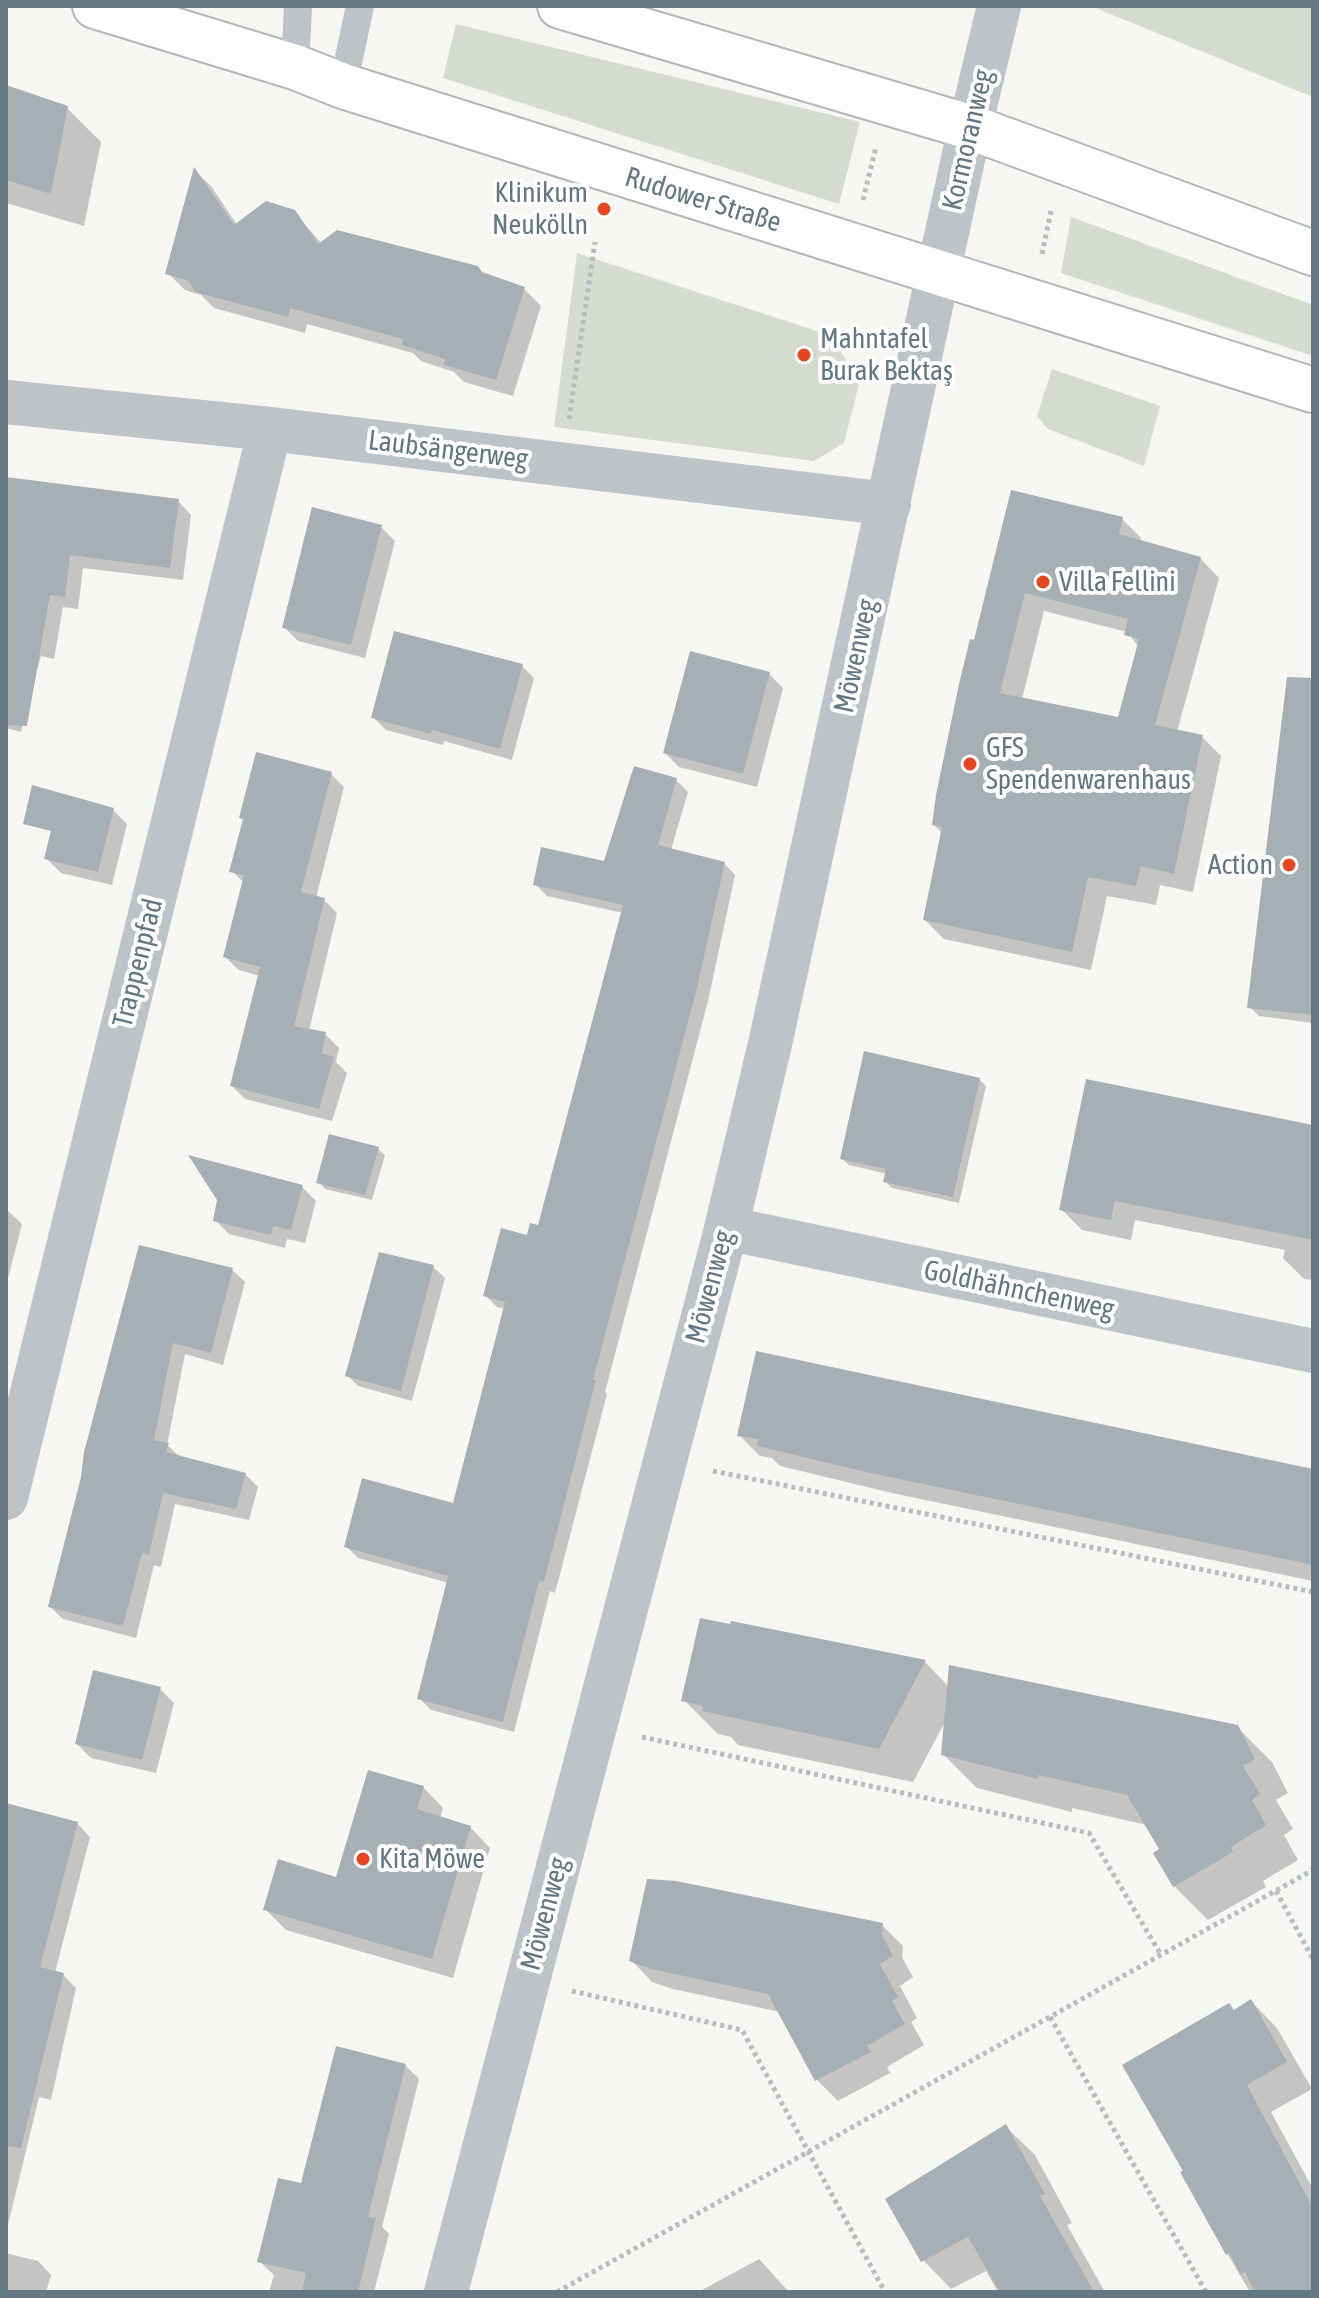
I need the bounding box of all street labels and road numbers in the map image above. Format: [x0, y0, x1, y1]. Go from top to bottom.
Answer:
street label: Kormoranweg [936, 66, 1000, 214]
street label: Rudower Straße [621, 160, 785, 240]
street label: Laubsängerweg [366, 424, 530, 476]
street label: Möwenweg [828, 596, 884, 716]
street label: Trappenpfad [106, 895, 170, 1031]
street label: Möwenweg [679, 1227, 741, 1347]
street label: Goldhähnchenweg [921, 1253, 1117, 1327]
street label: Möwenweg [514, 1854, 576, 1974]

